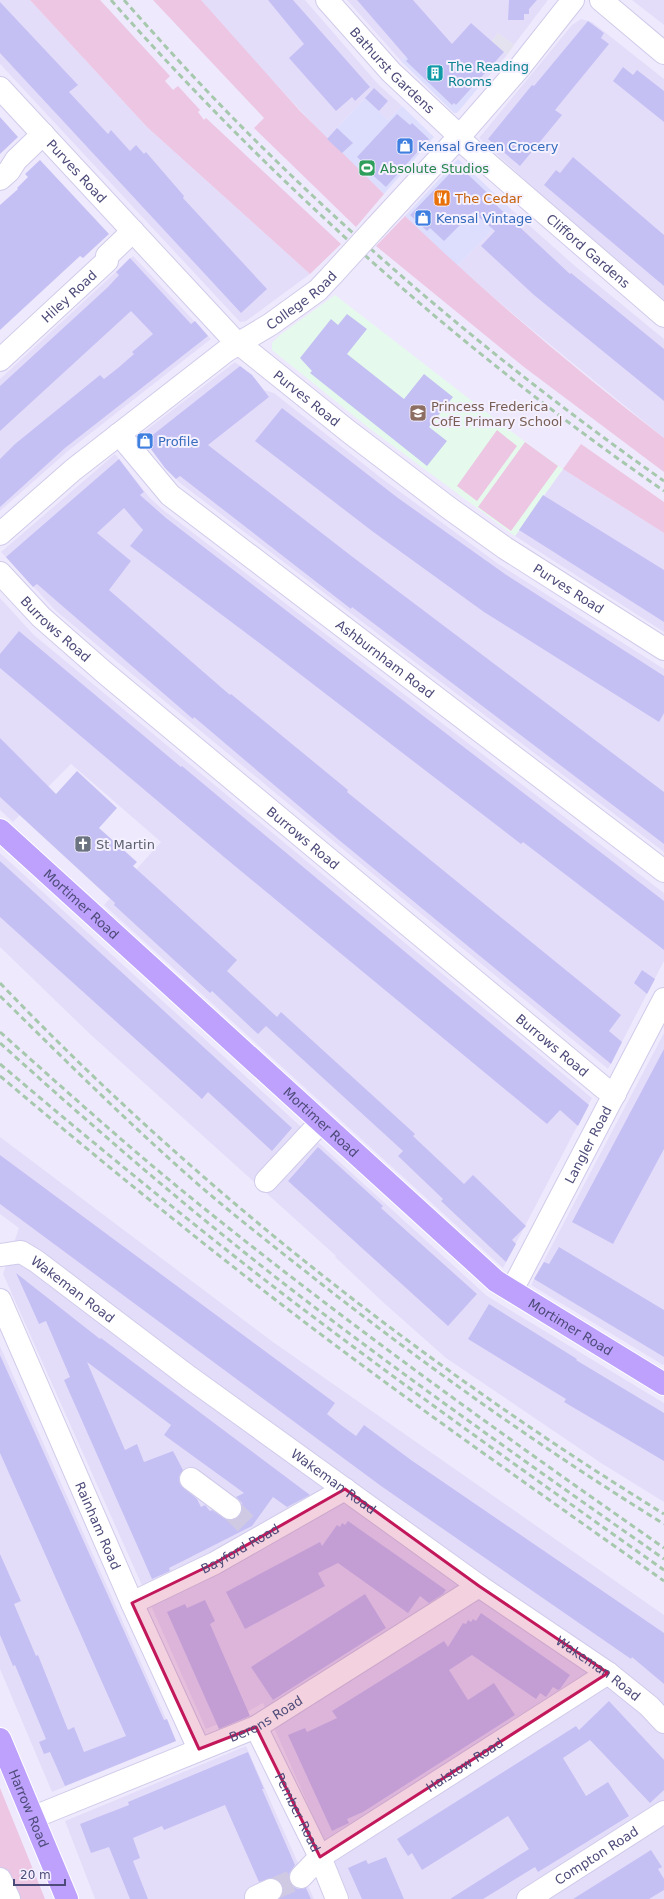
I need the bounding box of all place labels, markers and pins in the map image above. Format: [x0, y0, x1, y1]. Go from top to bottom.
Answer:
place label: The Reading Rooms [447, 59, 529, 89]
building icon: The Reading Rooms [425, 63, 445, 83]
shop icon: Kensal Green Crocery [395, 136, 415, 156]
place label: Kensal Green Crocery [418, 139, 559, 154]
sports icon: Absolute Studios [357, 158, 377, 178]
place label: Absolute Studios [380, 161, 489, 176]
restaurant icon: The Cedar [432, 188, 452, 208]
place label: The Cedar [454, 191, 523, 206]
shop icon: Kensal Vintage [413, 208, 433, 228]
place label: Kensal Vintage [436, 211, 532, 226]
place label: Princess Frederica CofE Primary School [431, 399, 562, 429]
school or university icon: Princess Frederica CofE Primary School [408, 403, 428, 423]
shop icon: Profile [135, 431, 155, 451]
place label: Profile [158, 434, 198, 449]
church icon: St Martin [73, 834, 93, 854]
place label: St Martin [96, 837, 155, 852]

